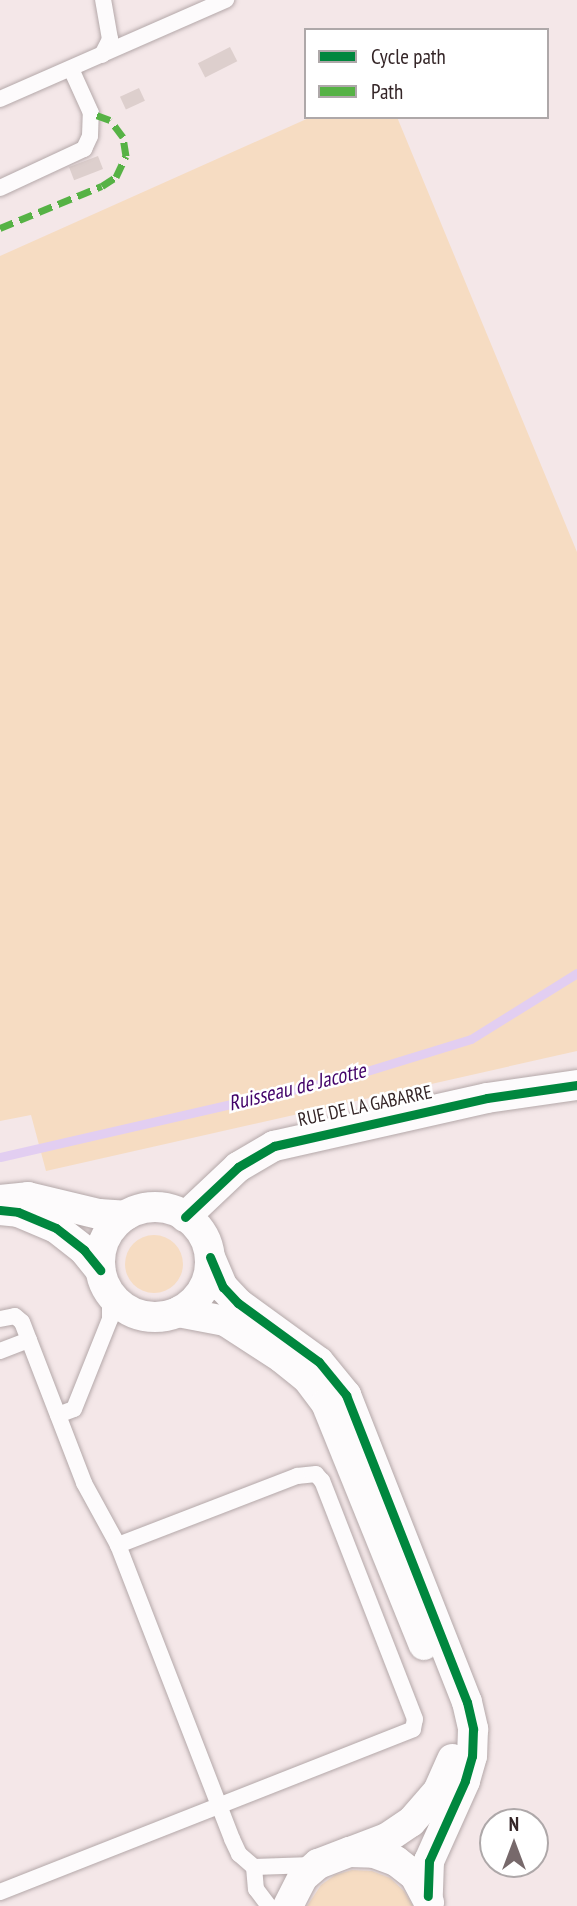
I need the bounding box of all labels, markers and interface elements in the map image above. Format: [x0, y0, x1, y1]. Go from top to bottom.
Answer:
legend [304, 28, 549, 119]
text: Cycle path [371, 43, 446, 70]
text: Path [371, 78, 403, 105]
water label: Ruisseau de Jacotte [226, 1058, 368, 1116]
street label: RUE DE LA GABARRE [296, 1081, 434, 1131]
north arrow [479, 1808, 549, 1878]
text: N [509, 1812, 519, 1836]

